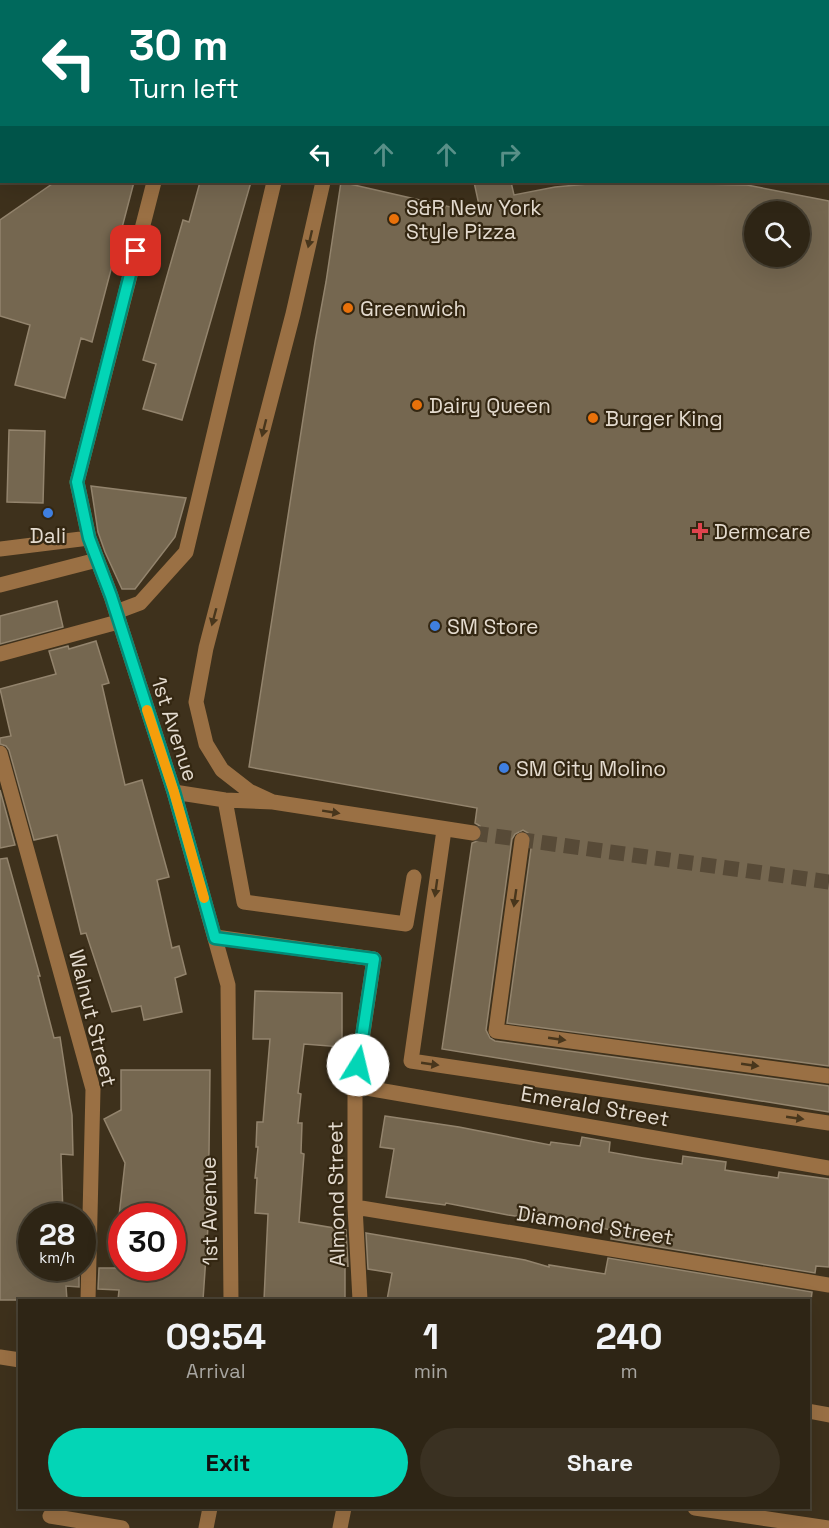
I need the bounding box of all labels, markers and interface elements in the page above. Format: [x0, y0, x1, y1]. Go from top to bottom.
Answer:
text: 30 m [129, 19, 228, 72]
icon: left [30, 24, 108, 102]
text: Turn left [129, 71, 239, 106]
icon: left [304, 138, 337, 171]
icon: ahead [367, 138, 400, 171]
icon: ahead [430, 138, 463, 171]
icon: right [493, 138, 526, 171]
place label: S&R New York Style Pizza [406, 194, 542, 245]
map controls [744, 201, 810, 267]
button: search [744, 201, 810, 267]
marker: S&R New York Style Pizza [387, 212, 401, 226]
pin [110, 225, 161, 276]
one-way arrow [305, 229, 314, 248]
icon: arrive [119, 234, 152, 267]
place label: Greenwich [360, 295, 466, 322]
marker: Greenwich [341, 301, 355, 315]
place label: Dairy Queen [429, 392, 551, 419]
marker: Dairy Queen [410, 398, 424, 412]
place label: Burger King [605, 405, 723, 432]
marker: Burger King [586, 411, 600, 425]
one-way arrow [258, 419, 268, 437]
marker: Dali [41, 506, 55, 520]
place label: Dermcare [714, 518, 811, 545]
place label: Dali [30, 522, 66, 549]
marker: Dermcare [691, 522, 709, 540]
one-way arrow [209, 607, 219, 626]
place label: SM Store [447, 613, 539, 640]
marker: SM Store [428, 619, 442, 633]
street label: 1st Avenue [145, 673, 205, 785]
place label: SM City Molino [516, 755, 666, 782]
marker: SM City Molino [497, 761, 511, 775]
one-way arrow [322, 807, 341, 816]
one-way arrow [431, 878, 440, 897]
one-way arrow [510, 889, 519, 908]
street label: Walnut Street [63, 947, 123, 1089]
position arrow [326, 1033, 390, 1097]
one-way arrow [548, 1034, 567, 1043]
one-way arrow [421, 1060, 440, 1069]
one-way arrow [741, 1061, 760, 1070]
street label: Emerald Street [519, 1080, 671, 1132]
one-way arrow [785, 1113, 804, 1122]
street label: Almond Street [321, 1121, 351, 1267]
street label: 1st Avenue [195, 1156, 223, 1266]
street label: Diamond Street [515, 1199, 675, 1251]
speed limit sign: 30 [108, 1203, 186, 1281]
text: 28 [39, 1215, 75, 1254]
text: km/h [39, 1248, 75, 1267]
text: 09:54 [165, 1314, 266, 1360]
text: 1 [423, 1314, 439, 1360]
text: 240 [596, 1314, 663, 1360]
text: Arrival [186, 1358, 246, 1384]
text: min [414, 1358, 448, 1384]
text: m [620, 1358, 638, 1384]
button: Exit [48, 1428, 408, 1497]
button: Share [420, 1428, 780, 1497]

